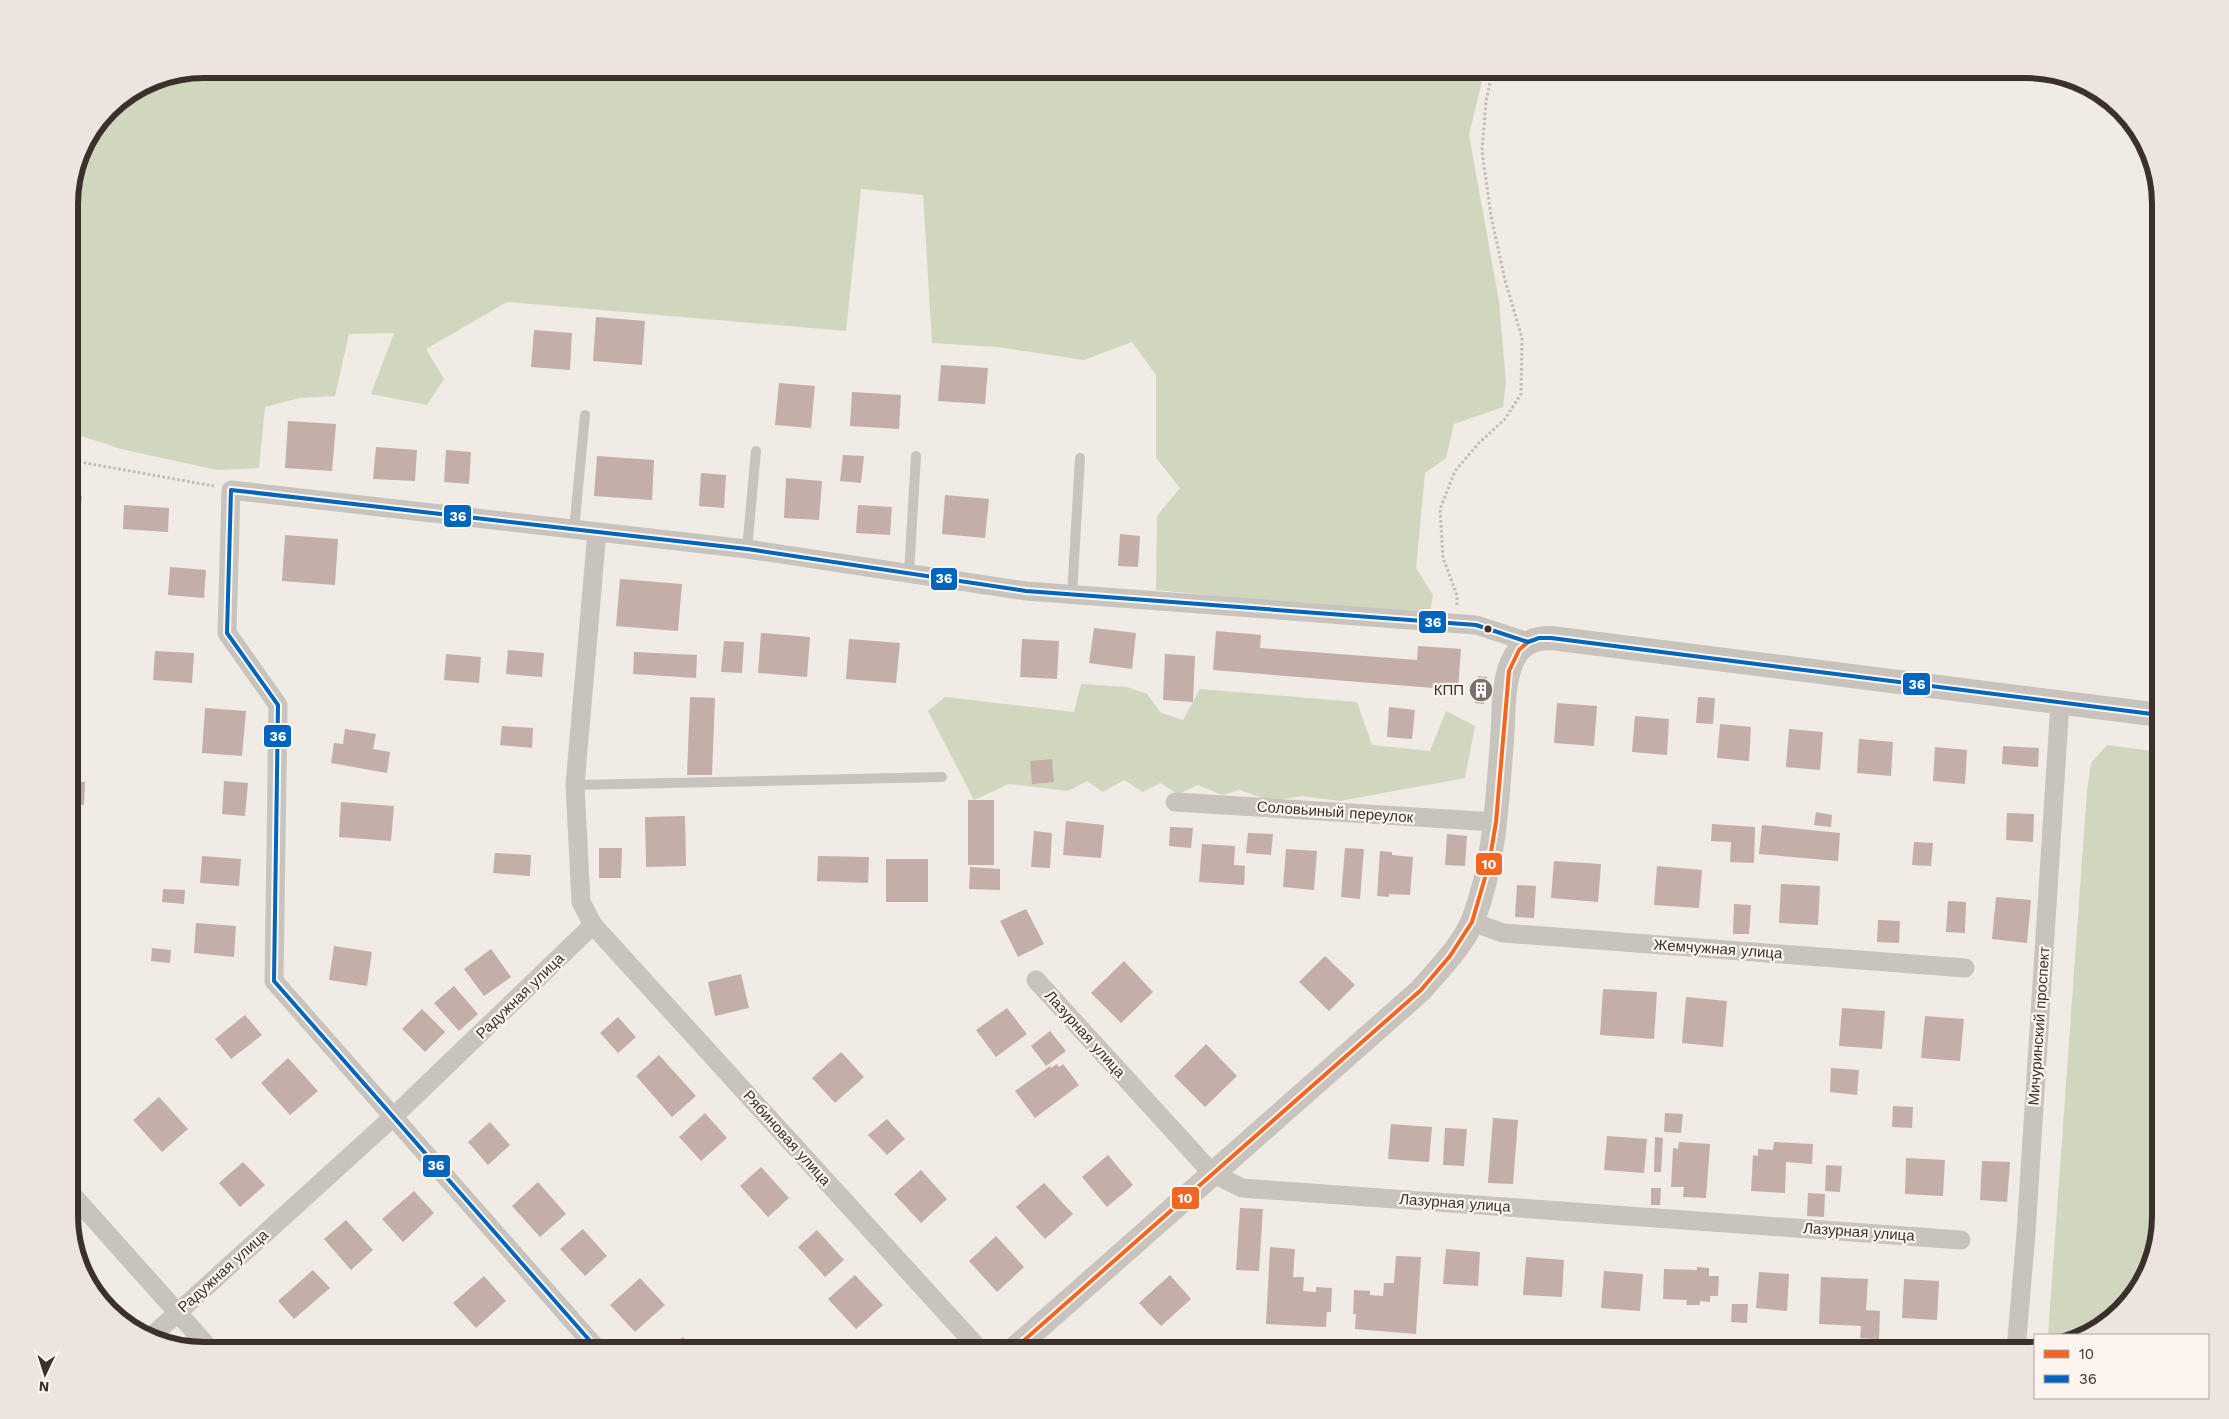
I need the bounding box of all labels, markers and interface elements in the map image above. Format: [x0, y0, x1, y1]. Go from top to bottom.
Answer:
line badge: 36 [443, 504, 472, 528]
text: 36 [450, 508, 467, 524]
line badge: 36 [930, 567, 958, 591]
text: 36 [936, 570, 953, 586]
line badge: 36 [1418, 610, 1447, 634]
text: 36 [1425, 614, 1442, 630]
unlabelled marker [1483, 624, 1493, 634]
line badge: 36 [1902, 672, 1931, 696]
text: 36 [1909, 676, 1926, 692]
building icon: КПП [1468, 677, 1494, 703]
place label: КПП [1434, 681, 1464, 699]
line badge: 36 [263, 724, 292, 748]
text: 36 [270, 728, 287, 744]
street label: Соловьиный переулок [1256, 798, 1414, 826]
line badge: 10 [1475, 852, 1503, 876]
text: 10 [1481, 856, 1497, 872]
street label: Жемчужная улица [1653, 936, 1784, 963]
street label: Мичуринский проспект [2024, 946, 2054, 1106]
street label: Радужная улица [472, 949, 568, 1043]
street label: Лазурная улица [1041, 987, 1129, 1082]
street label: Рябиновая улица [740, 1087, 835, 1190]
line badge: 36 [422, 1154, 451, 1178]
text: 36 [428, 1157, 445, 1173]
line badge: 10 [1171, 1186, 1200, 1210]
text: 10 [1177, 1190, 1193, 1206]
street label: Лазурная улица [1399, 1190, 1512, 1216]
street label: Лазурная улица [1803, 1219, 1916, 1245]
street label: Радужная улица [174, 1225, 272, 1316]
legend [2034, 1334, 2209, 1399]
text: 10 [2079, 1345, 2094, 1363]
north arrow [20, 1349, 70, 1399]
text: 36 [2079, 1370, 2097, 1388]
text: N [38, 1379, 50, 1395]

